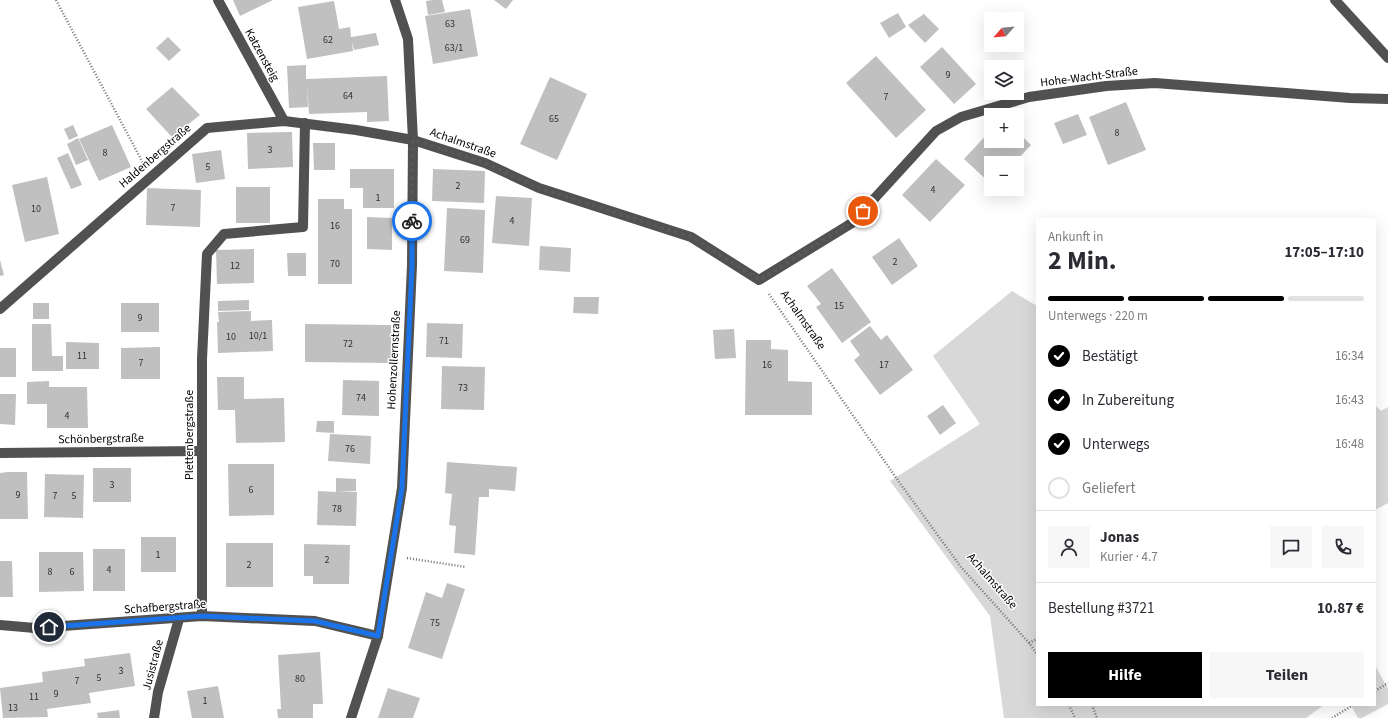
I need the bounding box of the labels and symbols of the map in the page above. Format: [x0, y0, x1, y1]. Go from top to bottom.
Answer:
north arrow [984, 12, 1024, 52]
house number: 63 [445, 17, 455, 31]
street label: Katzensteig [240, 26, 284, 84]
house number: 62 [323, 33, 333, 47]
house number: 63/1 [445, 41, 463, 55]
street label: Hohe-Wacht-Straße [1039, 63, 1139, 91]
house number: 9 [946, 68, 951, 82]
house number: 64 [343, 89, 353, 103]
house number: 7 [884, 90, 889, 104]
house number: 65 [549, 112, 559, 126]
street label: Haldenbergstraße [115, 120, 195, 192]
street label: Achalmstraße [428, 124, 499, 162]
house number: 8 [1115, 126, 1120, 140]
house number: 3 [268, 143, 273, 157]
house number: 8 [103, 146, 108, 160]
house number: 5 [206, 160, 211, 174]
house number: 2 [456, 179, 461, 193]
house number: 4 [931, 183, 936, 197]
house number: 1 [376, 191, 381, 205]
pin [846, 194, 880, 228]
house number: 7 [171, 201, 176, 215]
courier [392, 201, 432, 241]
house number: 10 [31, 202, 41, 216]
house number: 4 [510, 214, 515, 228]
house number: 16 [330, 219, 340, 233]
house number: 69 [460, 233, 470, 247]
house number: 2 [893, 255, 898, 269]
house number: 70 [330, 257, 340, 271]
house number: 12 [230, 259, 240, 273]
street label: Achalmstraße [776, 287, 830, 353]
house number: 15 [834, 299, 844, 313]
street label: Hohenzollernstraße [383, 310, 405, 410]
house number: 9 [138, 311, 143, 325]
house number: 10/1 [249, 329, 267, 343]
house number: 10 [226, 330, 236, 344]
house number: 71 [439, 334, 449, 348]
house number: 72 [343, 337, 353, 351]
house number: 11 [77, 349, 87, 363]
house number: 7 [139, 356, 144, 370]
house number: 16 [762, 358, 772, 372]
house number: 17 [879, 358, 889, 372]
house number: 73 [458, 381, 468, 395]
street label: Plettenbergstraße [181, 390, 198, 480]
house number: 74 [356, 391, 366, 405]
house number: 4 [65, 409, 70, 423]
street label: Schönbergstraße [58, 430, 144, 448]
house number: 76 [345, 442, 355, 456]
house number: 3 [110, 478, 115, 492]
house number: 6 [249, 483, 254, 497]
house number: 9 [16, 488, 21, 502]
house number: 7 [53, 489, 58, 503]
house number: 5 [72, 489, 77, 503]
house number: 78 [332, 502, 342, 516]
house number: 1 [156, 548, 161, 562]
street label: Achalmstraße [963, 549, 1021, 613]
house number: 2 [325, 553, 330, 567]
house number: 2 [247, 558, 252, 572]
house number: 4 [107, 563, 112, 577]
house number: 8 [48, 565, 53, 579]
house number: 6 [70, 565, 75, 579]
street label: Schafbergstraße [123, 596, 207, 618]
pin [32, 610, 66, 644]
house number: 75 [430, 616, 440, 630]
street label: Jusistraße [138, 638, 168, 692]
house number: 3 [119, 664, 124, 678]
house number: 5 [97, 671, 102, 685]
house number: 80 [295, 672, 305, 686]
house number: 7 [75, 674, 80, 688]
house number: 9 [54, 687, 59, 701]
house number: 11 [29, 690, 39, 704]
house number: 1 [203, 694, 208, 708]
house number: 13 [8, 701, 18, 715]

